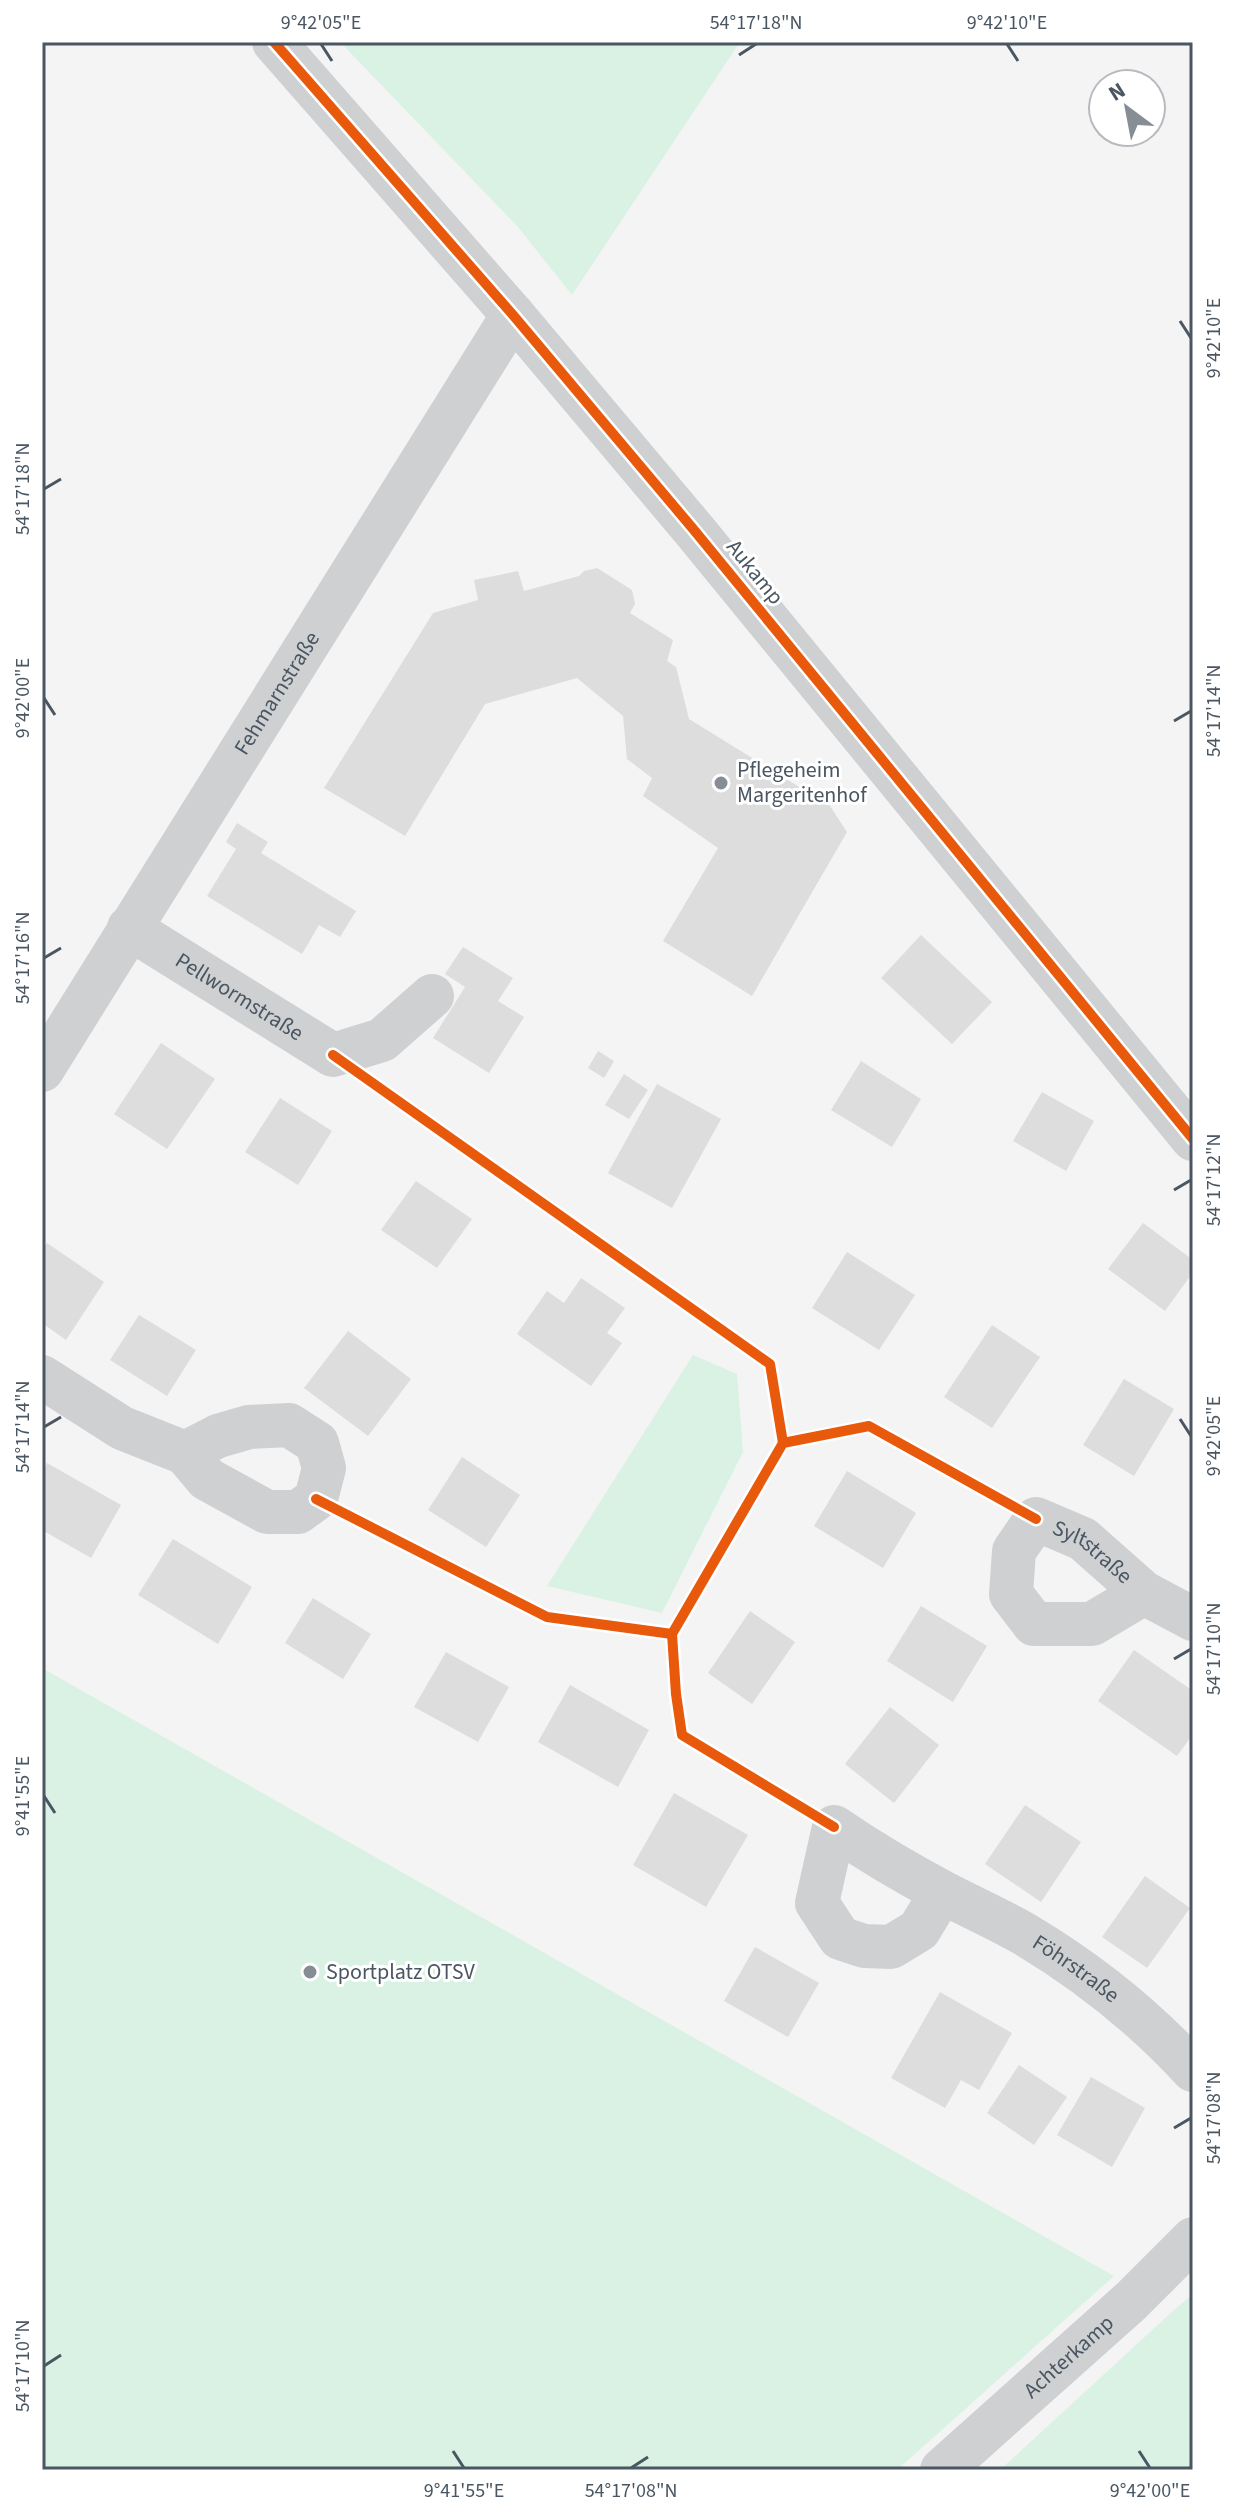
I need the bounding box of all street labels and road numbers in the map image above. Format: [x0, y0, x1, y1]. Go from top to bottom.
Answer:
street label: Aukamp [719, 532, 791, 612]
street label: Fehmarnstraße [226, 625, 328, 761]
street label: Pellwormstraße [169, 945, 310, 1049]
street label: Syltstraße [1047, 1512, 1139, 1592]
street label: Föhrstraße [1026, 1927, 1126, 2011]
street label: Achterkamp [1016, 2307, 1121, 2406]

